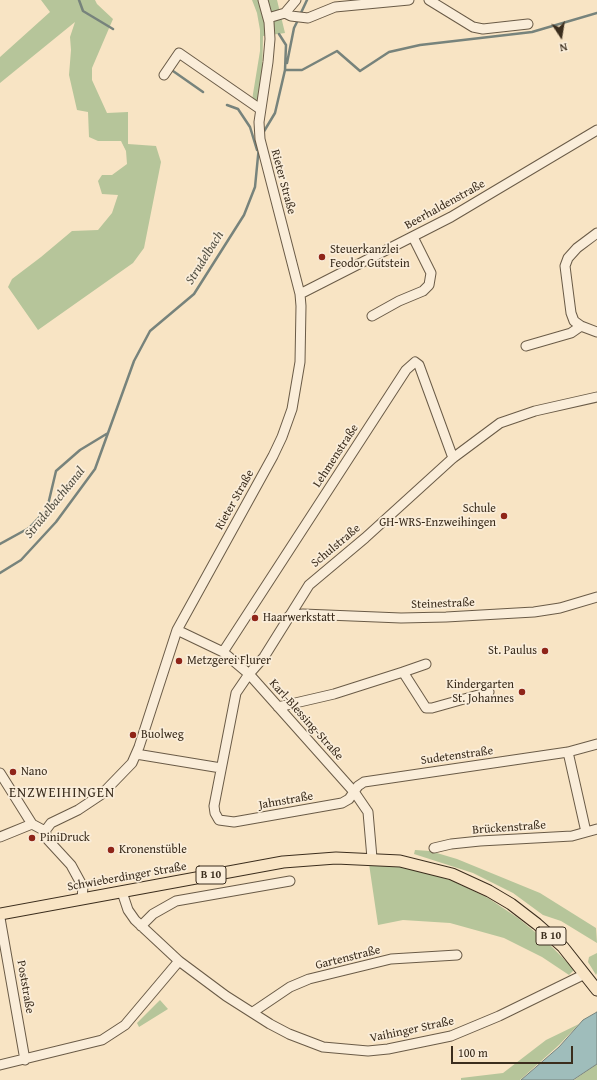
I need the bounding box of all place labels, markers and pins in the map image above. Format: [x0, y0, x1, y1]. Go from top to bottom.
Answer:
place label: Steuerkanzlei Feodor Gutstein [330, 243, 410, 271]
marker: Steuerkanzlei Feodor Gutstein [317, 252, 327, 262]
place label: Schule GH-WRS-Enzweihingen [379, 502, 496, 530]
marker: Schule GH-WRS-Enzweihingen [499, 511, 509, 521]
place label: Haarwerkstatt [263, 611, 335, 625]
marker: Haarwerkstatt [250, 613, 260, 623]
place label: St. Paulus [488, 644, 537, 658]
marker: St. Paulus [540, 646, 550, 656]
place label: Metzgerei Flurer [187, 654, 271, 668]
marker: Metzgerei Flurer [174, 656, 184, 666]
place label: Kindergarten St. Johannes [447, 678, 514, 706]
marker: Kindergarten St. Johannes [517, 687, 527, 697]
place label: Buolweg [141, 728, 184, 742]
marker: Buolweg [128, 730, 138, 740]
place label: Nano [21, 765, 47, 779]
marker: Nano [8, 767, 18, 777]
place label: PiniDruck [40, 831, 90, 845]
marker: PiniDruck [27, 833, 37, 843]
place label: Kronenstüble [119, 843, 187, 857]
marker: Kronenstüble [106, 845, 116, 855]

